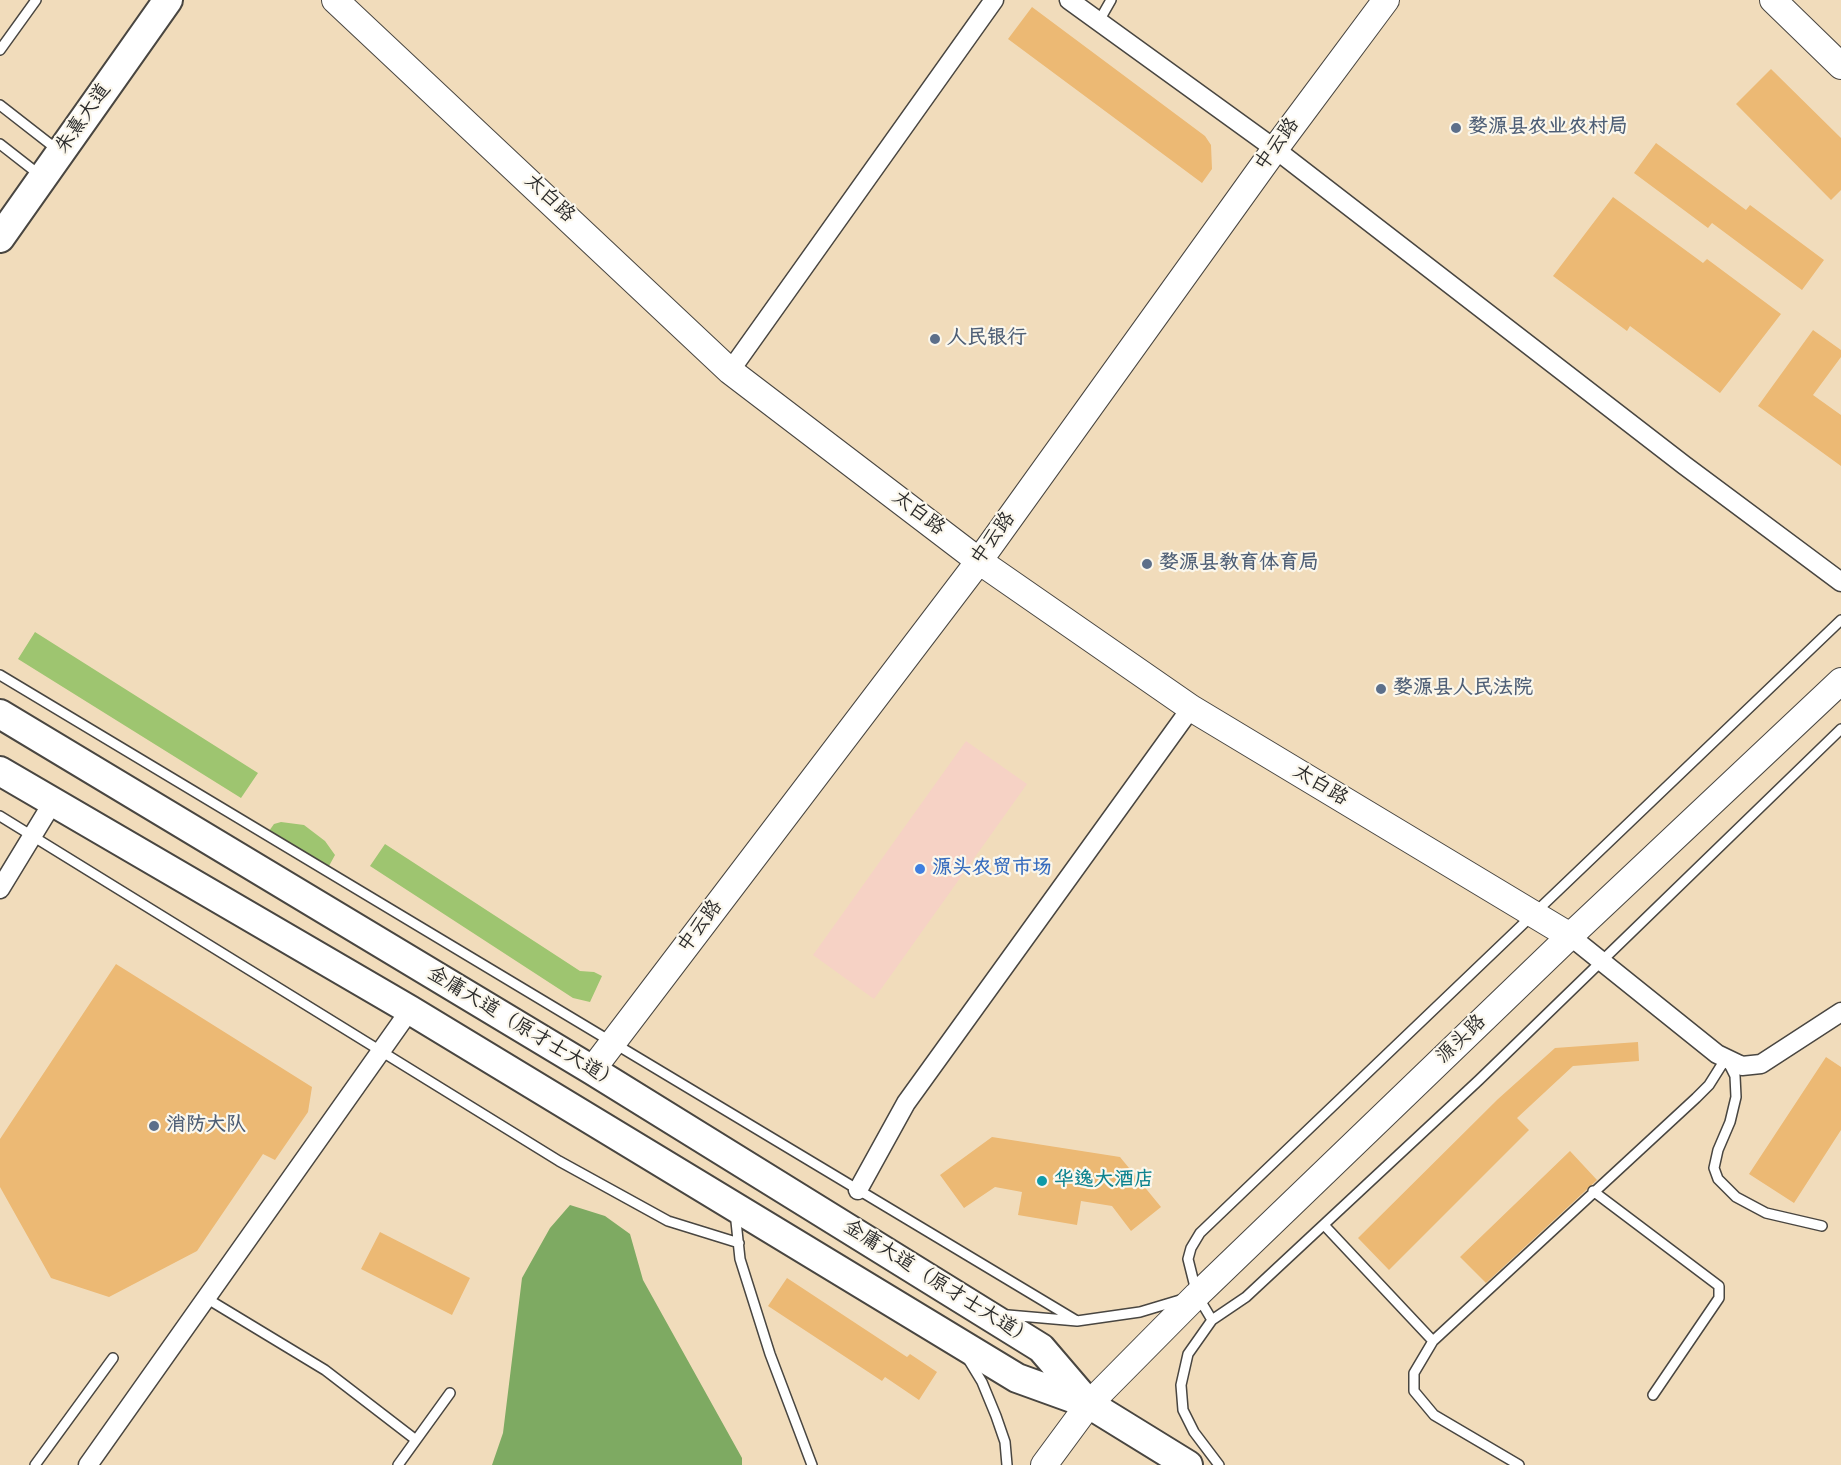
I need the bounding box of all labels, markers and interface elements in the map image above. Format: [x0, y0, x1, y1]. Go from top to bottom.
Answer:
street label: 朱熹大道 [51, 79, 117, 159]
street label: 中云路 [1251, 114, 1305, 176]
place label: 婺源县农业农村局 [1468, 116, 1628, 140]
marker: 婺源县农业农村局 [1449, 121, 1463, 135]
street label: 太白路 [519, 170, 579, 228]
place label: 人民银行 [947, 327, 1027, 351]
marker: 人民银行 [928, 332, 942, 346]
street label: 太白路 [887, 486, 949, 542]
street label: 中云路 [967, 508, 1021, 570]
place label: 婺源县教育体育局 [1159, 552, 1319, 576]
marker: 婺源县教育体育局 [1140, 557, 1154, 571]
place label: 婺源县人民法院 [1393, 677, 1533, 701]
marker: 婺源县人民法院 [1374, 682, 1388, 696]
street label: 太白路 [1288, 760, 1352, 812]
place label: 源头农贸市场 [932, 857, 1052, 881]
marker: 源头农贸市场 [913, 862, 927, 876]
street label: 中云路 [673, 896, 729, 958]
street label: 金庸大道（原才士大道） [423, 962, 623, 1096]
street label: 源头路 [1432, 1011, 1492, 1069]
place label: 消防大队 [166, 1114, 246, 1138]
marker: 消防大队 [147, 1119, 161, 1133]
place label: 华逸大酒店 [1054, 1169, 1154, 1193]
marker: 华逸大酒店 [1035, 1174, 1049, 1188]
street label: 金庸大道（原才士大道） [838, 1216, 1038, 1352]

